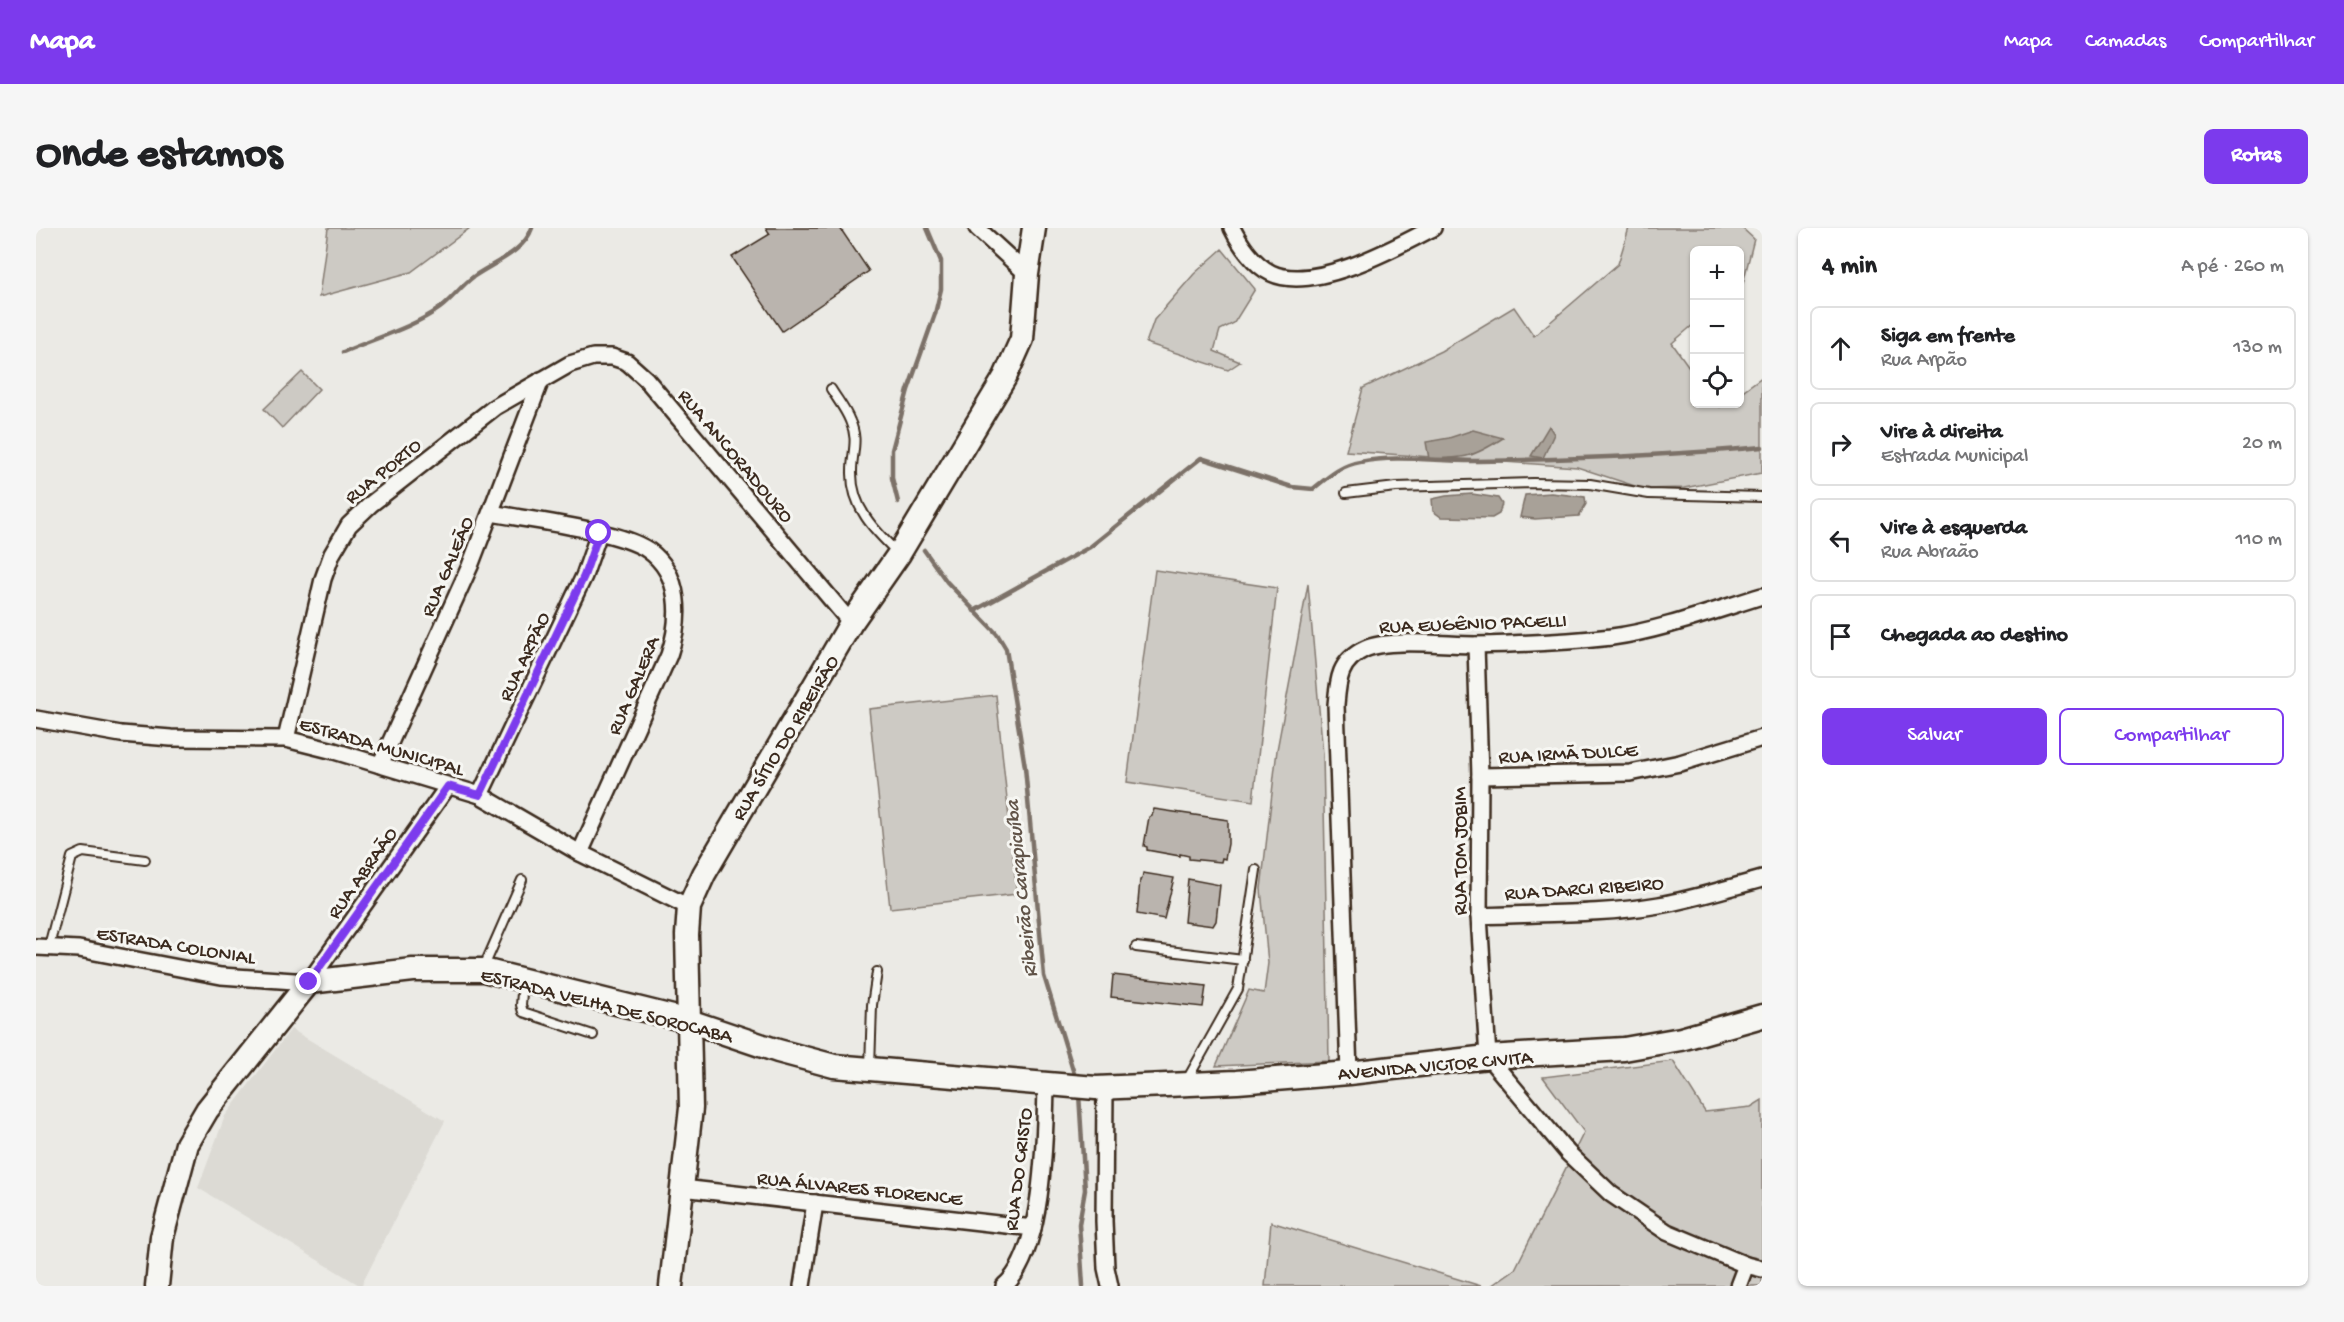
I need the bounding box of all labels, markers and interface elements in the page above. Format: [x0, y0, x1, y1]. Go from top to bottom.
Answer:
text: Mapa [30, 26, 94, 59]
text: Mapa [2004, 30, 2052, 55]
text: Camadas [2085, 30, 2166, 55]
text: Compartilhar [2199, 30, 2314, 55]
button: Rotas [2204, 129, 2308, 184]
text: Onde estamos [36, 132, 282, 181]
map controls [1690, 246, 1744, 408]
button: + [1690, 246, 1744, 300]
text: 4 min [1822, 252, 1877, 283]
text: A pé · 260 m [2181, 256, 2284, 279]
button: − [1690, 300, 1744, 354]
text: Siga em frente [1881, 324, 2015, 350]
icon: ahead [1824, 332, 1857, 365]
text: 130 m [2233, 337, 2282, 360]
text: Rua Arpão [1881, 350, 1967, 373]
button: locate [1690, 354, 1744, 408]
street label: RUA ANCORADOURO [672, 386, 797, 529]
text: Vire à direita [1881, 420, 2003, 446]
icon: right [1824, 428, 1857, 461]
text: 20 m [2242, 433, 2282, 456]
street label: RUA PORTO [341, 435, 427, 511]
text: Estrada Municipal [1881, 446, 2028, 469]
street label: RUA GALEÃO [417, 513, 481, 621]
text: Vire à esquerda [1881, 516, 2027, 542]
route start [585, 519, 611, 545]
icon: left [1824, 524, 1857, 557]
text: 110 m [2236, 529, 2282, 552]
text: Rua Abraão [1881, 542, 1979, 565]
street label: RUA ARPÃO [495, 609, 557, 706]
street label: RUA EUGÊNIO PACELLI [1379, 610, 1567, 640]
icon: arrive [1824, 620, 1857, 653]
text: Chegada ao destino [1881, 623, 2068, 649]
street label: RUA GALERA [604, 632, 667, 739]
street label: RUA SÍTIO DO RIBEIRÃO [728, 651, 845, 826]
button: Salvar [1822, 708, 2047, 765]
button: Compartilhar [2059, 708, 2284, 765]
street label: ESTRADA MUNICIPAL [296, 714, 467, 783]
street label: RUA IRMÃ DULCE [1498, 739, 1640, 771]
street label: RUA TOM JOBIM [1451, 787, 1474, 915]
water label: Ribeirão Carapicuíba [1002, 797, 1045, 979]
street label: RUA ABRAÃO [323, 823, 404, 924]
street label: RUA DARCI RIBEIRO [1504, 873, 1665, 908]
street label: ESTRADA COLONIAL [94, 924, 257, 971]
street label: ESTRADA VELHA DE SOROCABA [478, 965, 736, 1050]
route end [295, 968, 321, 994]
street label: AVENIDA VICTOR CIVITA [1337, 1047, 1535, 1087]
street label: RUA DO CRISTO [1002, 1107, 1039, 1232]
street label: RUA ÁLVARES FLORENCE [756, 1166, 965, 1213]

